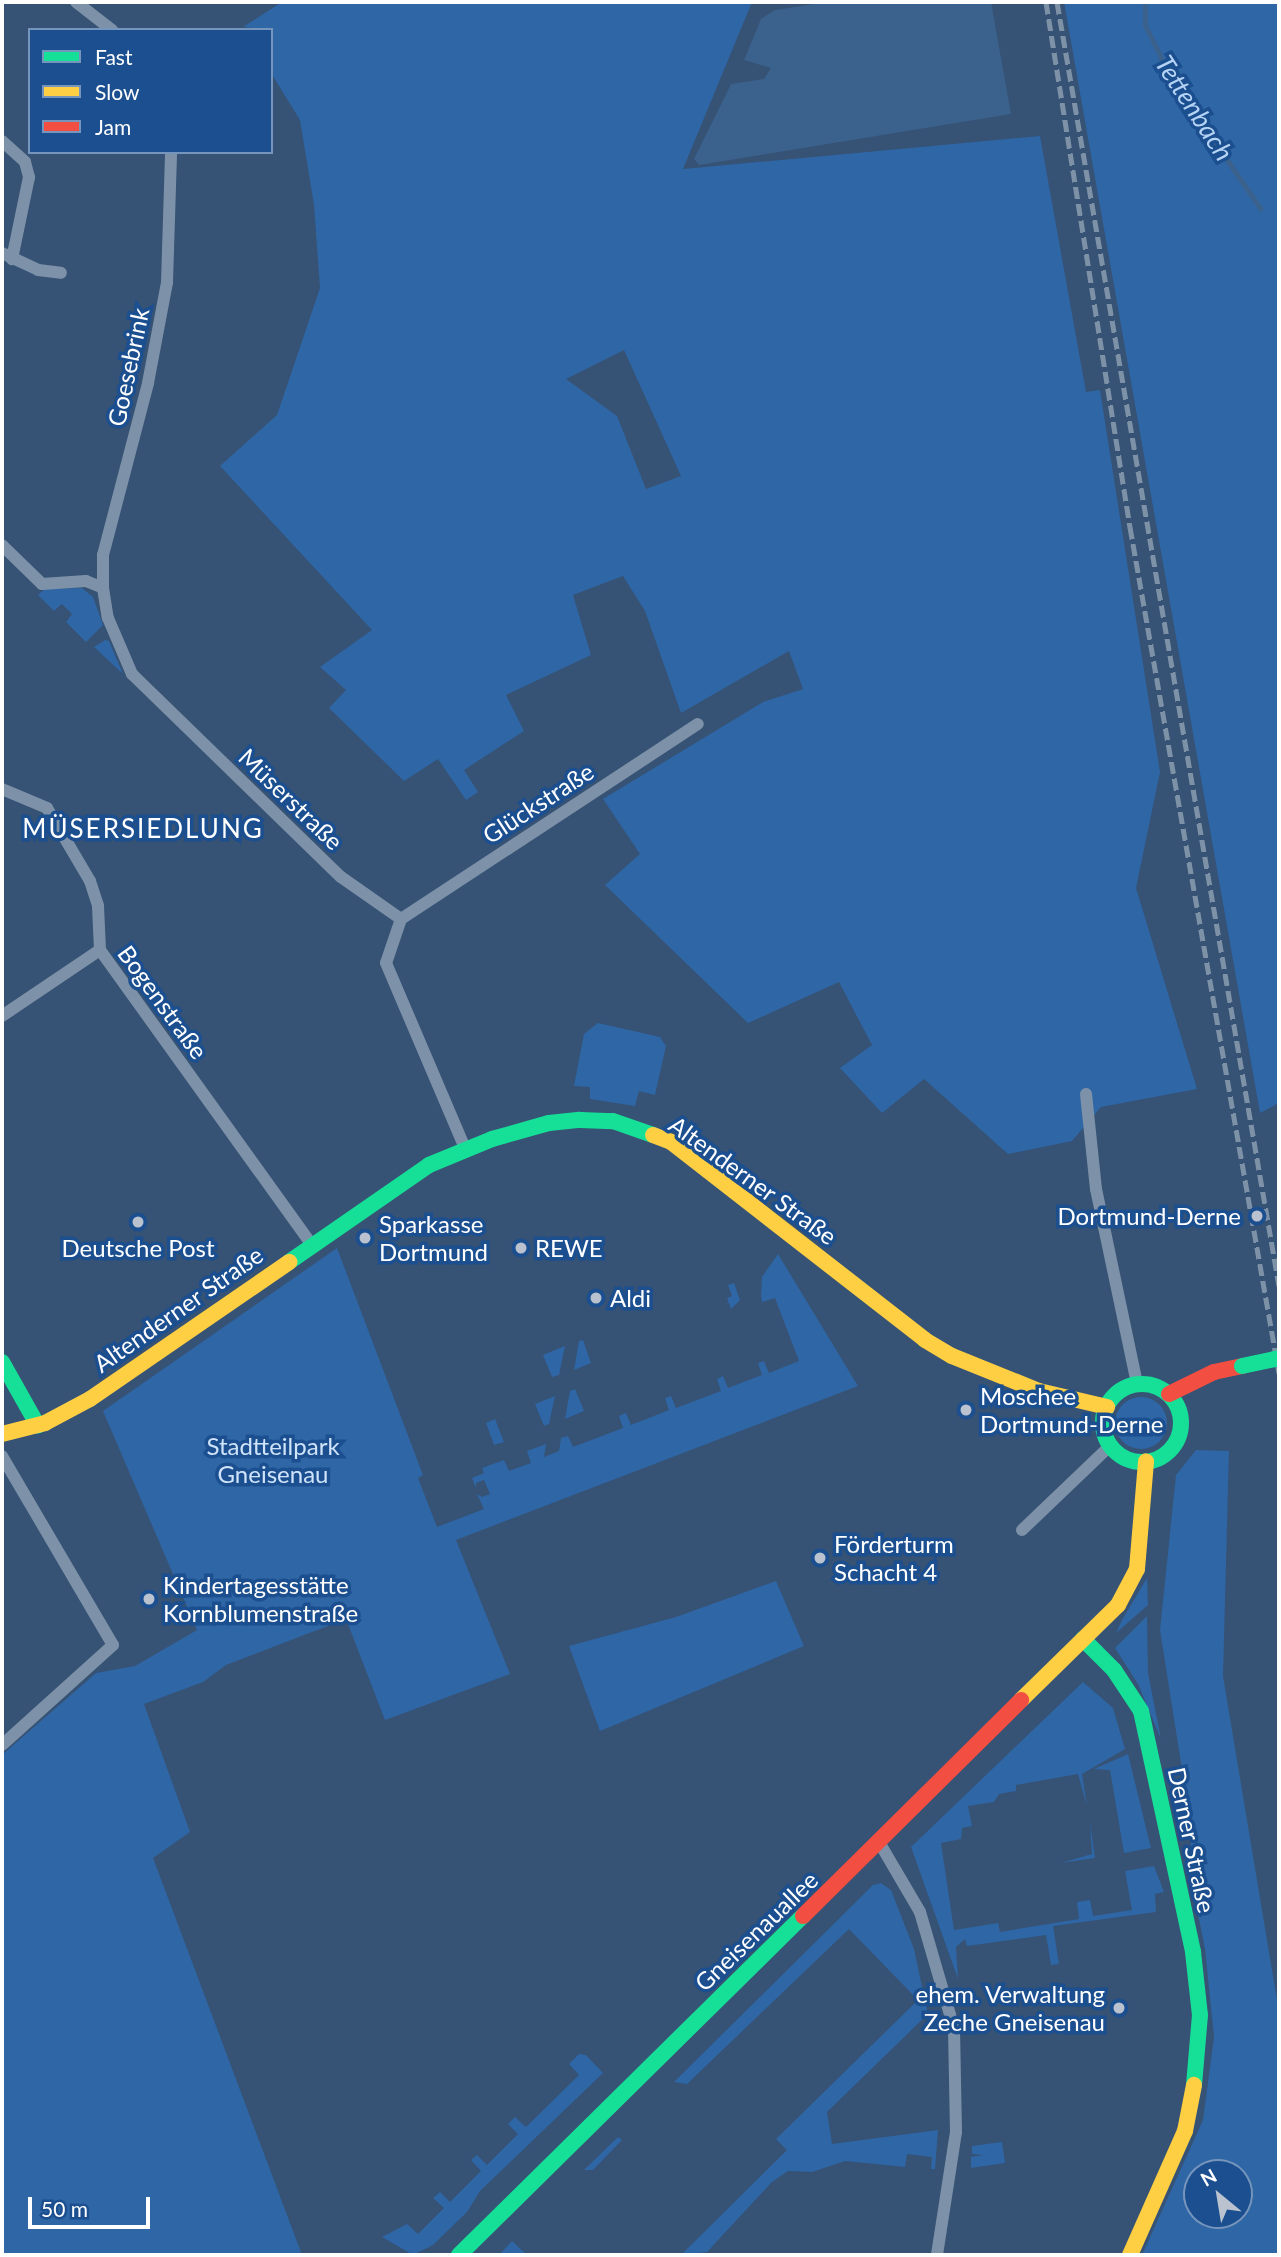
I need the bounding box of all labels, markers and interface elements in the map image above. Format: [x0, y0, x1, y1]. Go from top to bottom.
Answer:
legend [28, 28, 273, 154]
text: Fast [95, 44, 132, 69]
water label: Tettenbach [1148, 49, 1240, 167]
text: Slow [95, 79, 139, 104]
text: Jam [95, 114, 131, 139]
street label: Goesebrink [101, 305, 155, 429]
street label: Müserstraße [233, 742, 349, 856]
street label: Glückstraße [477, 757, 599, 849]
district label: MÜSERSIEDLUNG [24, 813, 262, 845]
street label: Bogenstraße [112, 940, 214, 1064]
street label: Altenderner Straße [663, 1109, 843, 1251]
place label: Dortmund-Derne [1058, 1202, 1241, 1230]
marker: Dortmund-Derne [1247, 1206, 1267, 1226]
place label: Sparkasse Dortmund [379, 1210, 488, 1266]
marker: Deutsche Post [130, 1214, 146, 1230]
marker: Sparkasse Dortmund [357, 1230, 373, 1246]
place label: Deutsche Post [61, 1234, 215, 1262]
place label: REWE [535, 1234, 603, 1262]
street label: Altenderner Straße [88, 1240, 268, 1378]
marker: REWE [513, 1240, 529, 1256]
place label: Aldi [610, 1284, 651, 1312]
marker: Aldi [588, 1290, 604, 1306]
place label: Moschee Dortmund-Derne [980, 1382, 1163, 1438]
marker: Moschee Dortmund-Derne [958, 1402, 974, 1418]
park label: Stadtteilpark Gneisenau [206, 1432, 340, 1488]
place label: Förderturm Schacht 4 [834, 1530, 954, 1586]
marker: Förderturm Schacht 4 [812, 1550, 828, 1566]
place label: Kindertagesstätte Kornblumenstraße [163, 1571, 358, 1627]
marker: Kindertagesstätte Kornblumenstraße [141, 1591, 157, 1607]
street label: Derner Straße [1162, 1764, 1222, 1916]
street label: Gneisenauallee [689, 1865, 823, 1997]
place label: ehem. Verwaltung Zeche Gneisenau [915, 1980, 1105, 2036]
marker: ehem. Verwaltung Zeche Gneisenau [1111, 2000, 1127, 2016]
north arrow [1183, 2159, 1253, 2229]
text: N [1196, 2163, 1220, 2191]
scale bar [32, 2184, 154, 2228]
text: 50 m [41, 2196, 88, 2221]

